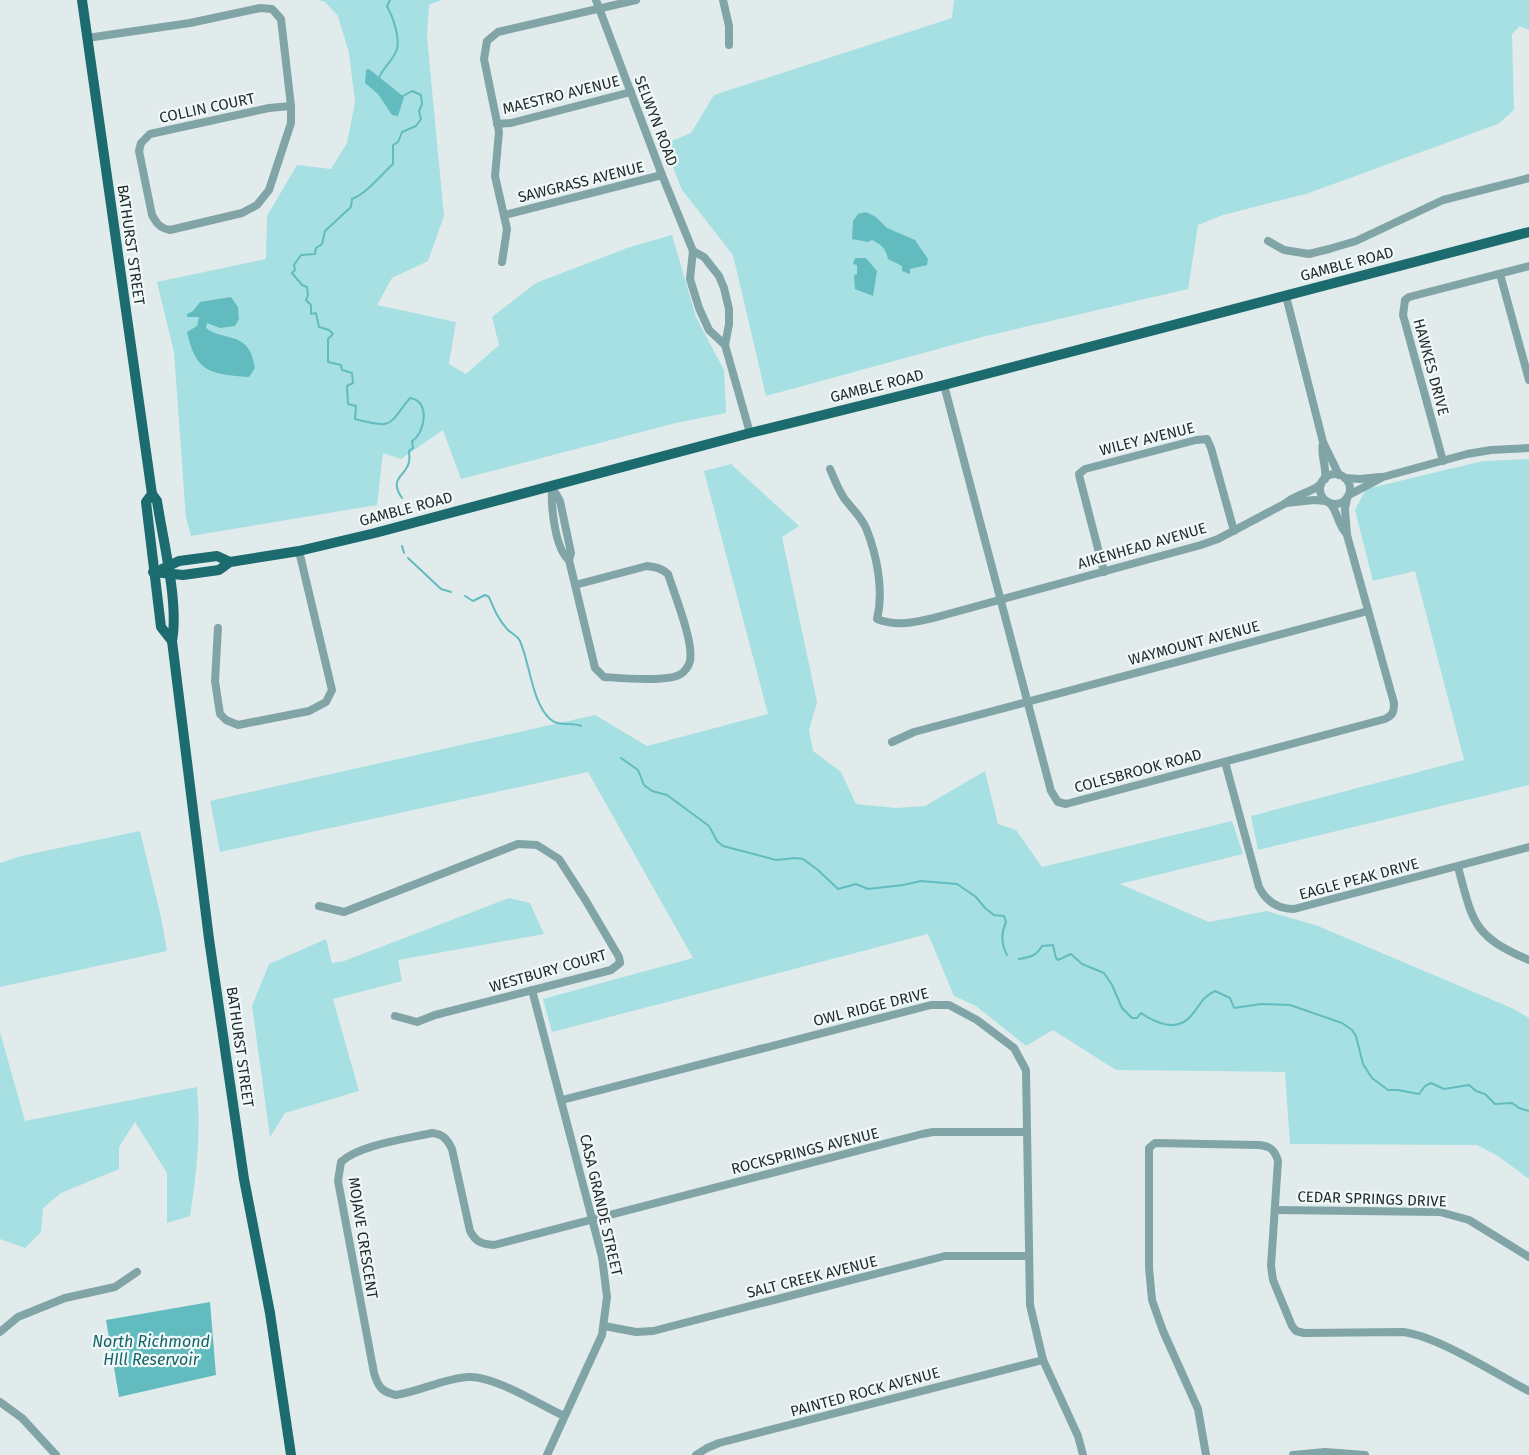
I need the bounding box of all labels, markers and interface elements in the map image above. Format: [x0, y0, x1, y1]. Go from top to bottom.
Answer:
street label: MAESTRO AVENUE [501, 72, 621, 118]
street label: SELWYN ROAD [631, 73, 681, 169]
street label: COLLIN COURT [158, 89, 257, 127]
street label: SAWGRASS AVENUE [516, 158, 646, 206]
street label: BATHURST STREET [114, 183, 148, 307]
street label: GAMBLE ROAD [1298, 243, 1396, 285]
street label: HAWKES DRIVE [1409, 317, 1453, 417]
street label: GAMBLE ROAD [828, 366, 926, 406]
street label: WILEY AVENUE [1098, 418, 1196, 460]
street label: GAMBLE ROAD [357, 488, 455, 530]
street label: AIKENHEAD AVENUE [1075, 519, 1209, 573]
street label: WAYMOUNT AVENUE [1126, 617, 1262, 669]
street label: COLESBROOK ROAD [1072, 745, 1204, 797]
street label: EAGLE PEAK DRIVE [1297, 854, 1421, 904]
street label: WESTBURY COURT [487, 946, 609, 996]
street label: OWL RIDGE DRIVE [811, 984, 931, 1030]
street label: BATHURST STREET [223, 985, 257, 1109]
street label: ROCKSPRINGS AVENUE [729, 1124, 881, 1178]
street label: CASA GRANDE STREET [576, 1132, 626, 1278]
street label: MOJAVE CRESCENT [344, 1176, 382, 1300]
street label: CEDAR SPRINGS DRIVE [1297, 1187, 1447, 1211]
street label: SALT CREEK AVENUE [745, 1252, 879, 1302]
water label: North Richmond HIll Reservoir [92, 1332, 210, 1369]
street label: PAINTED ROCK AVENUE [788, 1363, 942, 1421]

